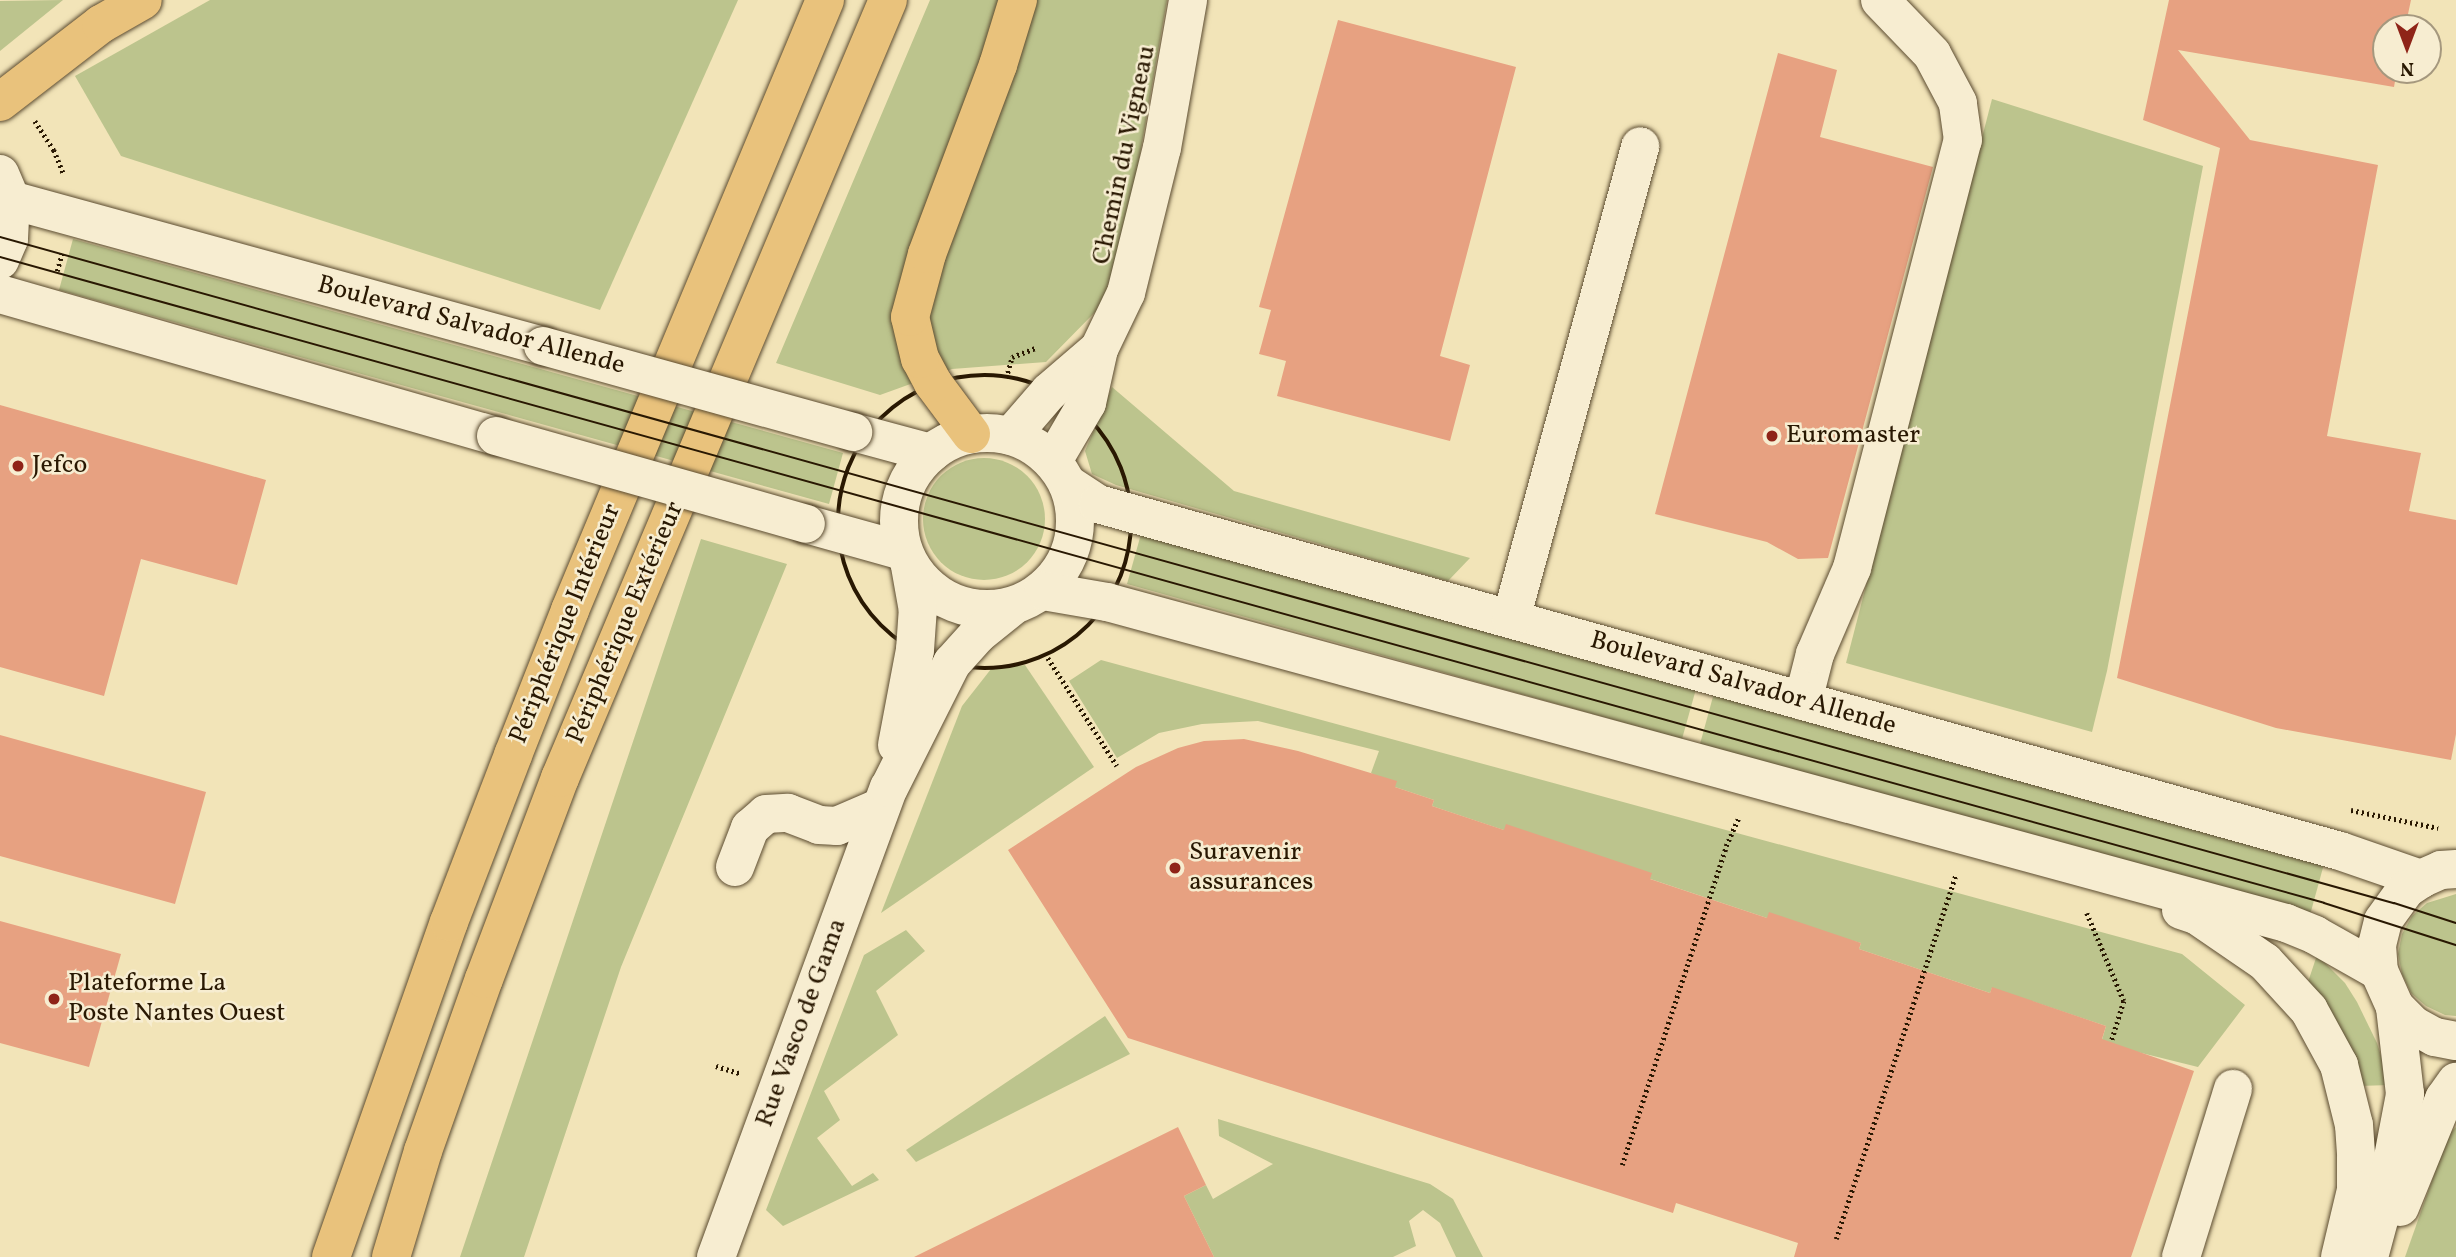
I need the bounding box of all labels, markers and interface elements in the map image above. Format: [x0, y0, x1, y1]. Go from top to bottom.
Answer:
north arrow [2372, 14, 2442, 84]
street label: Chemin du Vigneau [1086, 42, 1164, 268]
text: N [2400, 55, 2414, 81]
street label: Boulevard Salvador Allende [314, 270, 628, 382]
place label: Euromaster [1786, 420, 1920, 452]
marker: Euromaster [1764, 428, 1780, 444]
place label: Jefco [32, 450, 87, 482]
marker: Jefco [10, 458, 26, 474]
street label: Périphérique Extérieur [561, 497, 691, 749]
street label: Périphérique Intérieur [504, 500, 628, 748]
street label: Boulevard Salvador Allende [1586, 625, 1900, 743]
place label: Suravenir assurances [1189, 837, 1313, 898]
marker: Suravenir assurances [1167, 860, 1183, 876]
street label: Rue Vasco de Gama [750, 914, 854, 1132]
place label: Plateforme La Poste Nantes Ouest [68, 968, 285, 1030]
marker: Plateforme La Poste Nantes Ouest [46, 991, 62, 1007]

